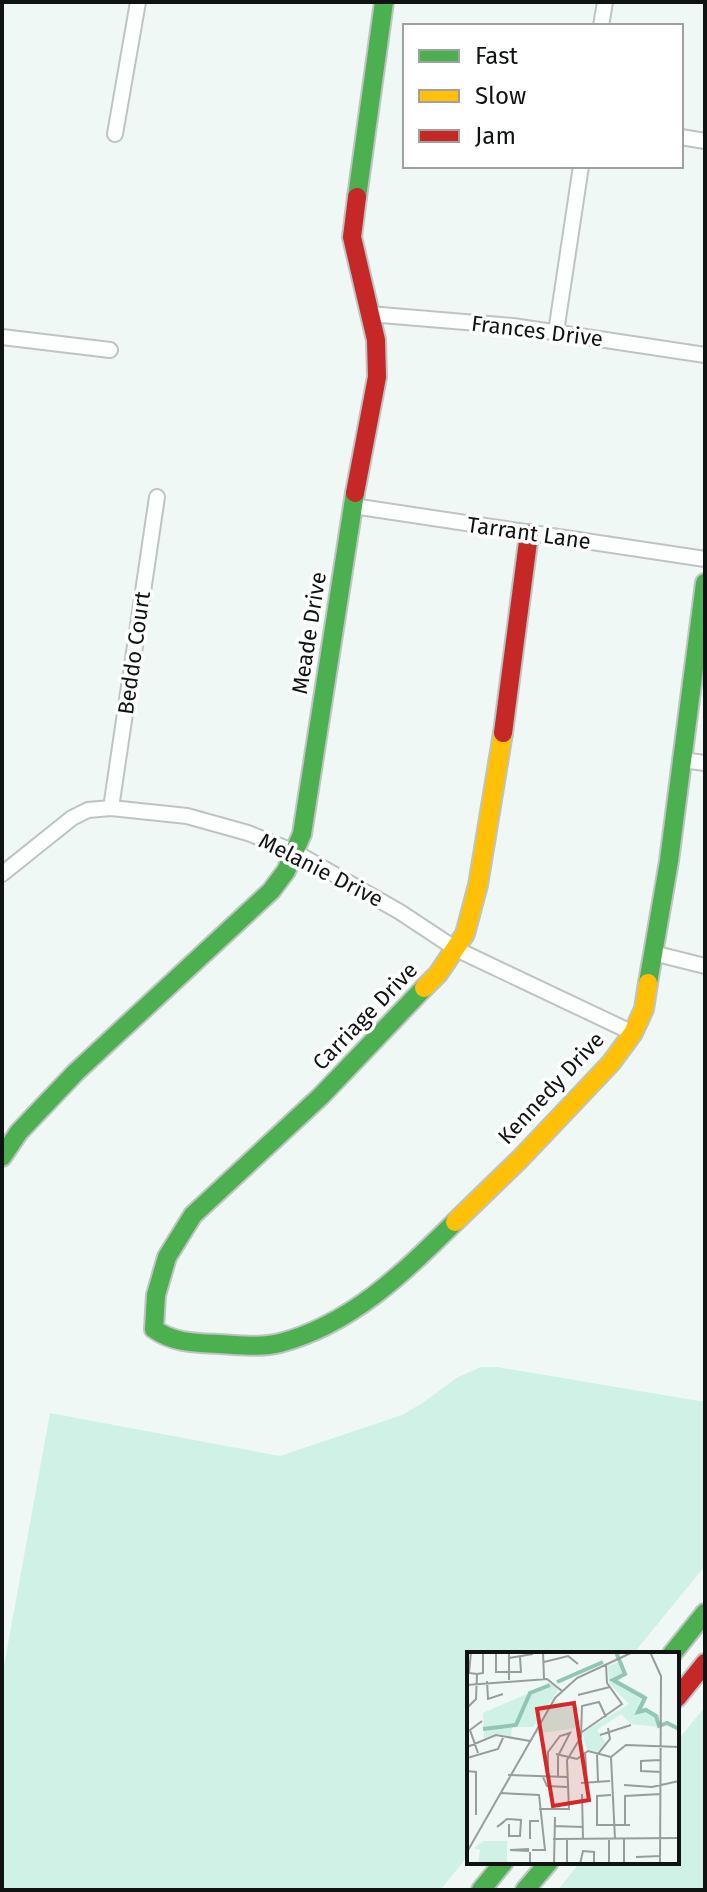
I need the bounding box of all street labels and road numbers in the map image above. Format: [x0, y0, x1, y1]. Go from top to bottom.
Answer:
street label: Frances Drive [470, 310, 604, 352]
street label: Tarrant Lane [465, 511, 593, 555]
street label: Meade Drive [286, 570, 332, 696]
street label: Beddo Court [112, 590, 156, 716]
street label: Melanie Drive [254, 827, 388, 913]
street label: Carriage Drive [307, 956, 423, 1076]
street label: Kennedy Drive [492, 1026, 610, 1150]

